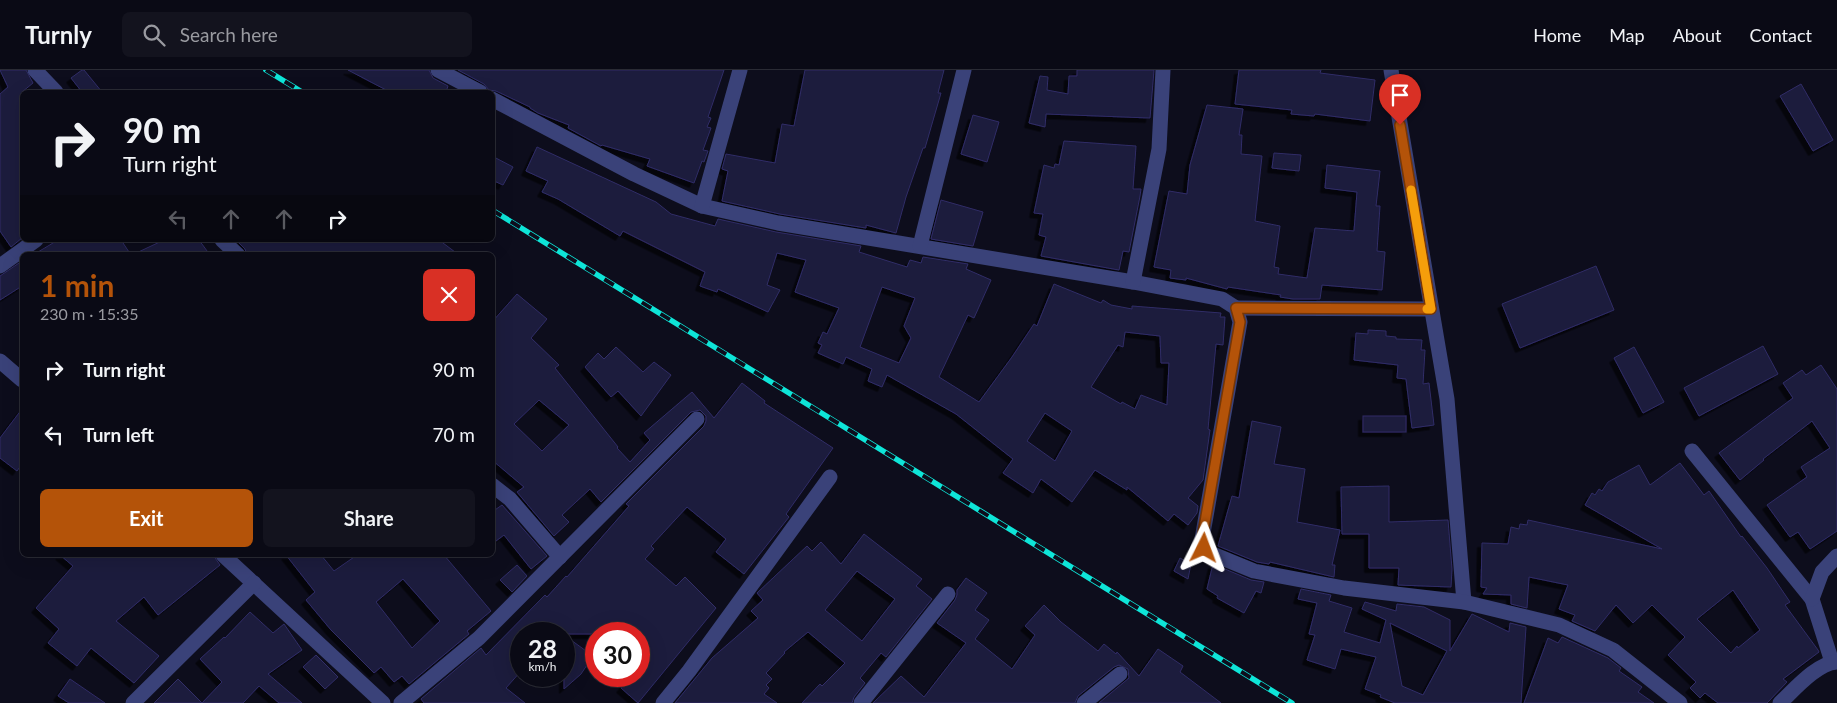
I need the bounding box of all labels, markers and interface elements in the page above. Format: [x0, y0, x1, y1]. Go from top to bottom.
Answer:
search box [122, 12, 472, 57]
text: Turnly [25, 20, 92, 49]
icon: search [140, 21, 168, 49]
text: Search here [180, 23, 278, 46]
text: Home [1533, 24, 1581, 46]
text: Map [1609, 24, 1645, 46]
text: About [1673, 24, 1722, 46]
text: Contact [1750, 24, 1812, 46]
pin [1379, 74, 1421, 125]
icon: arrive [1386, 81, 1414, 109]
text: 90 m [123, 108, 201, 150]
icon: right [40, 110, 105, 175]
text: Turn right [123, 150, 217, 177]
icon: left [164, 205, 192, 233]
icon: ahead [217, 205, 245, 233]
icon: ahead [270, 205, 298, 233]
icon: right [323, 205, 351, 233]
text: 1 min [40, 267, 114, 303]
button: close [423, 269, 475, 321]
text: 230 m · 15:35 [40, 304, 139, 323]
icon: right [40, 356, 68, 384]
text: Turn right [83, 358, 165, 381]
text: 90 m [432, 358, 475, 381]
icon: left [40, 421, 68, 449]
text: Turn left [83, 423, 154, 446]
text: 70 m [432, 423, 475, 446]
button: Exit [40, 489, 253, 547]
button: Share [263, 489, 475, 547]
position arrow [1177, 521, 1229, 573]
speed limit sign: 30 [585, 622, 650, 687]
text: 28 [528, 633, 557, 663]
text: km/h [528, 659, 557, 674]

